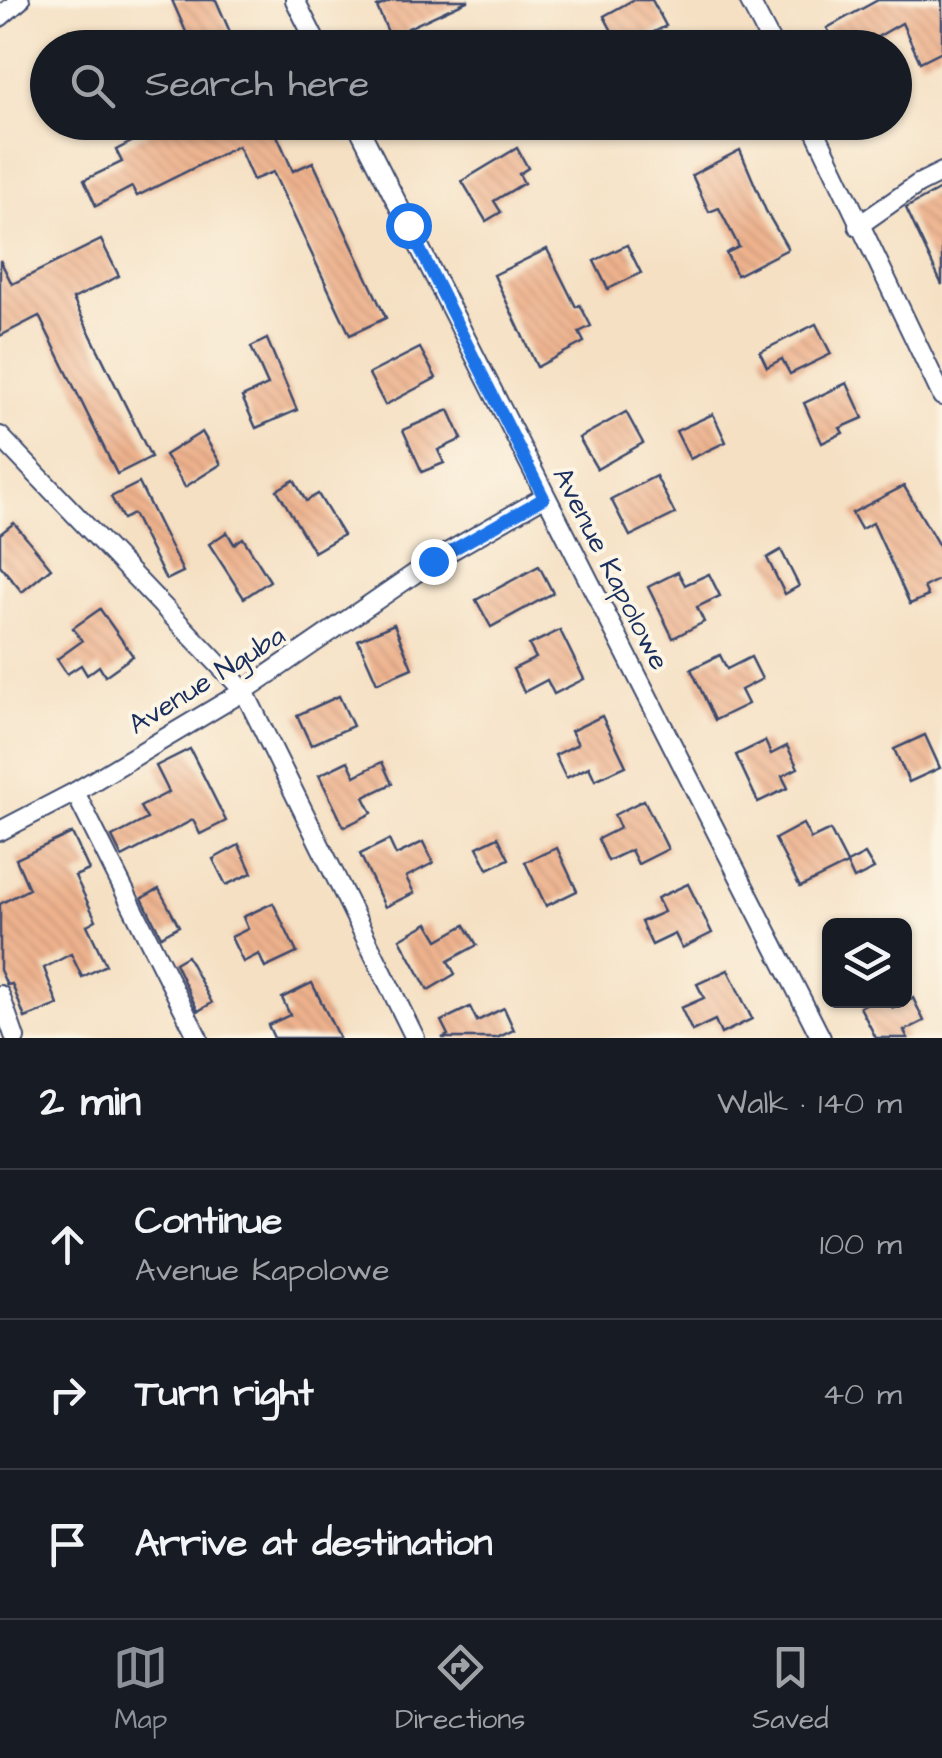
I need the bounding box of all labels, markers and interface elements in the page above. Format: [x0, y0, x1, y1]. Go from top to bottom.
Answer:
search box [30, 30, 912, 140]
icon: search [65, 58, 120, 113]
text: Search here [145, 59, 369, 111]
route start [386, 203, 432, 249]
street label: Avenue Kapolowe [543, 461, 679, 677]
route end [411, 539, 457, 585]
street label: Avenue Nguba [121, 616, 293, 745]
map controls [822, 918, 912, 1008]
button: layers [822, 918, 912, 1008]
text: 2 min [40, 1074, 141, 1132]
text: Walk · 140 m [717, 1081, 902, 1126]
text: Continue [135, 1196, 282, 1248]
icon: ahead [40, 1217, 95, 1272]
text: 100 m [820, 1222, 902, 1267]
text: Avenue Kapolowe [135, 1248, 389, 1293]
icon: right [40, 1367, 95, 1422]
text: Turn right [135, 1368, 314, 1420]
text: 40 m [822, 1372, 902, 1417]
icon: arrive [40, 1517, 95, 1572]
text: Arrive at destination [135, 1518, 492, 1570]
tab: Map [113, 1640, 168, 1739]
tab: Directions [395, 1640, 525, 1739]
tab: Saved [752, 1640, 829, 1739]

